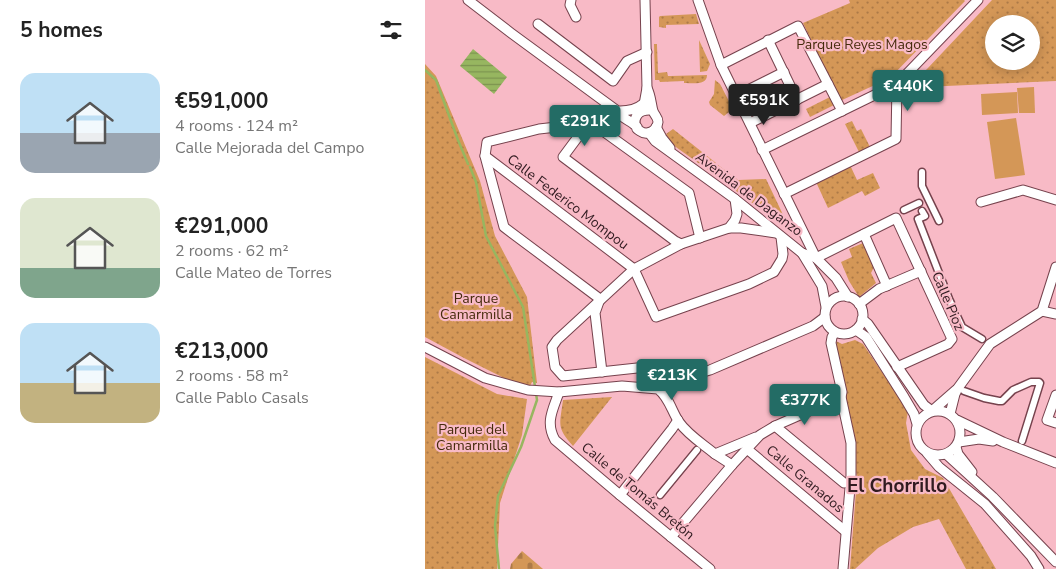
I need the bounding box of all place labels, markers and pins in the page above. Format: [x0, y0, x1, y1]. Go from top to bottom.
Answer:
pin: €440K [873, 70, 943, 112]
pin: €591K [729, 84, 799, 126]
pin: €291K [550, 104, 620, 147]
pin: €213K [637, 358, 707, 401]
pin: €377K [770, 384, 840, 426]

